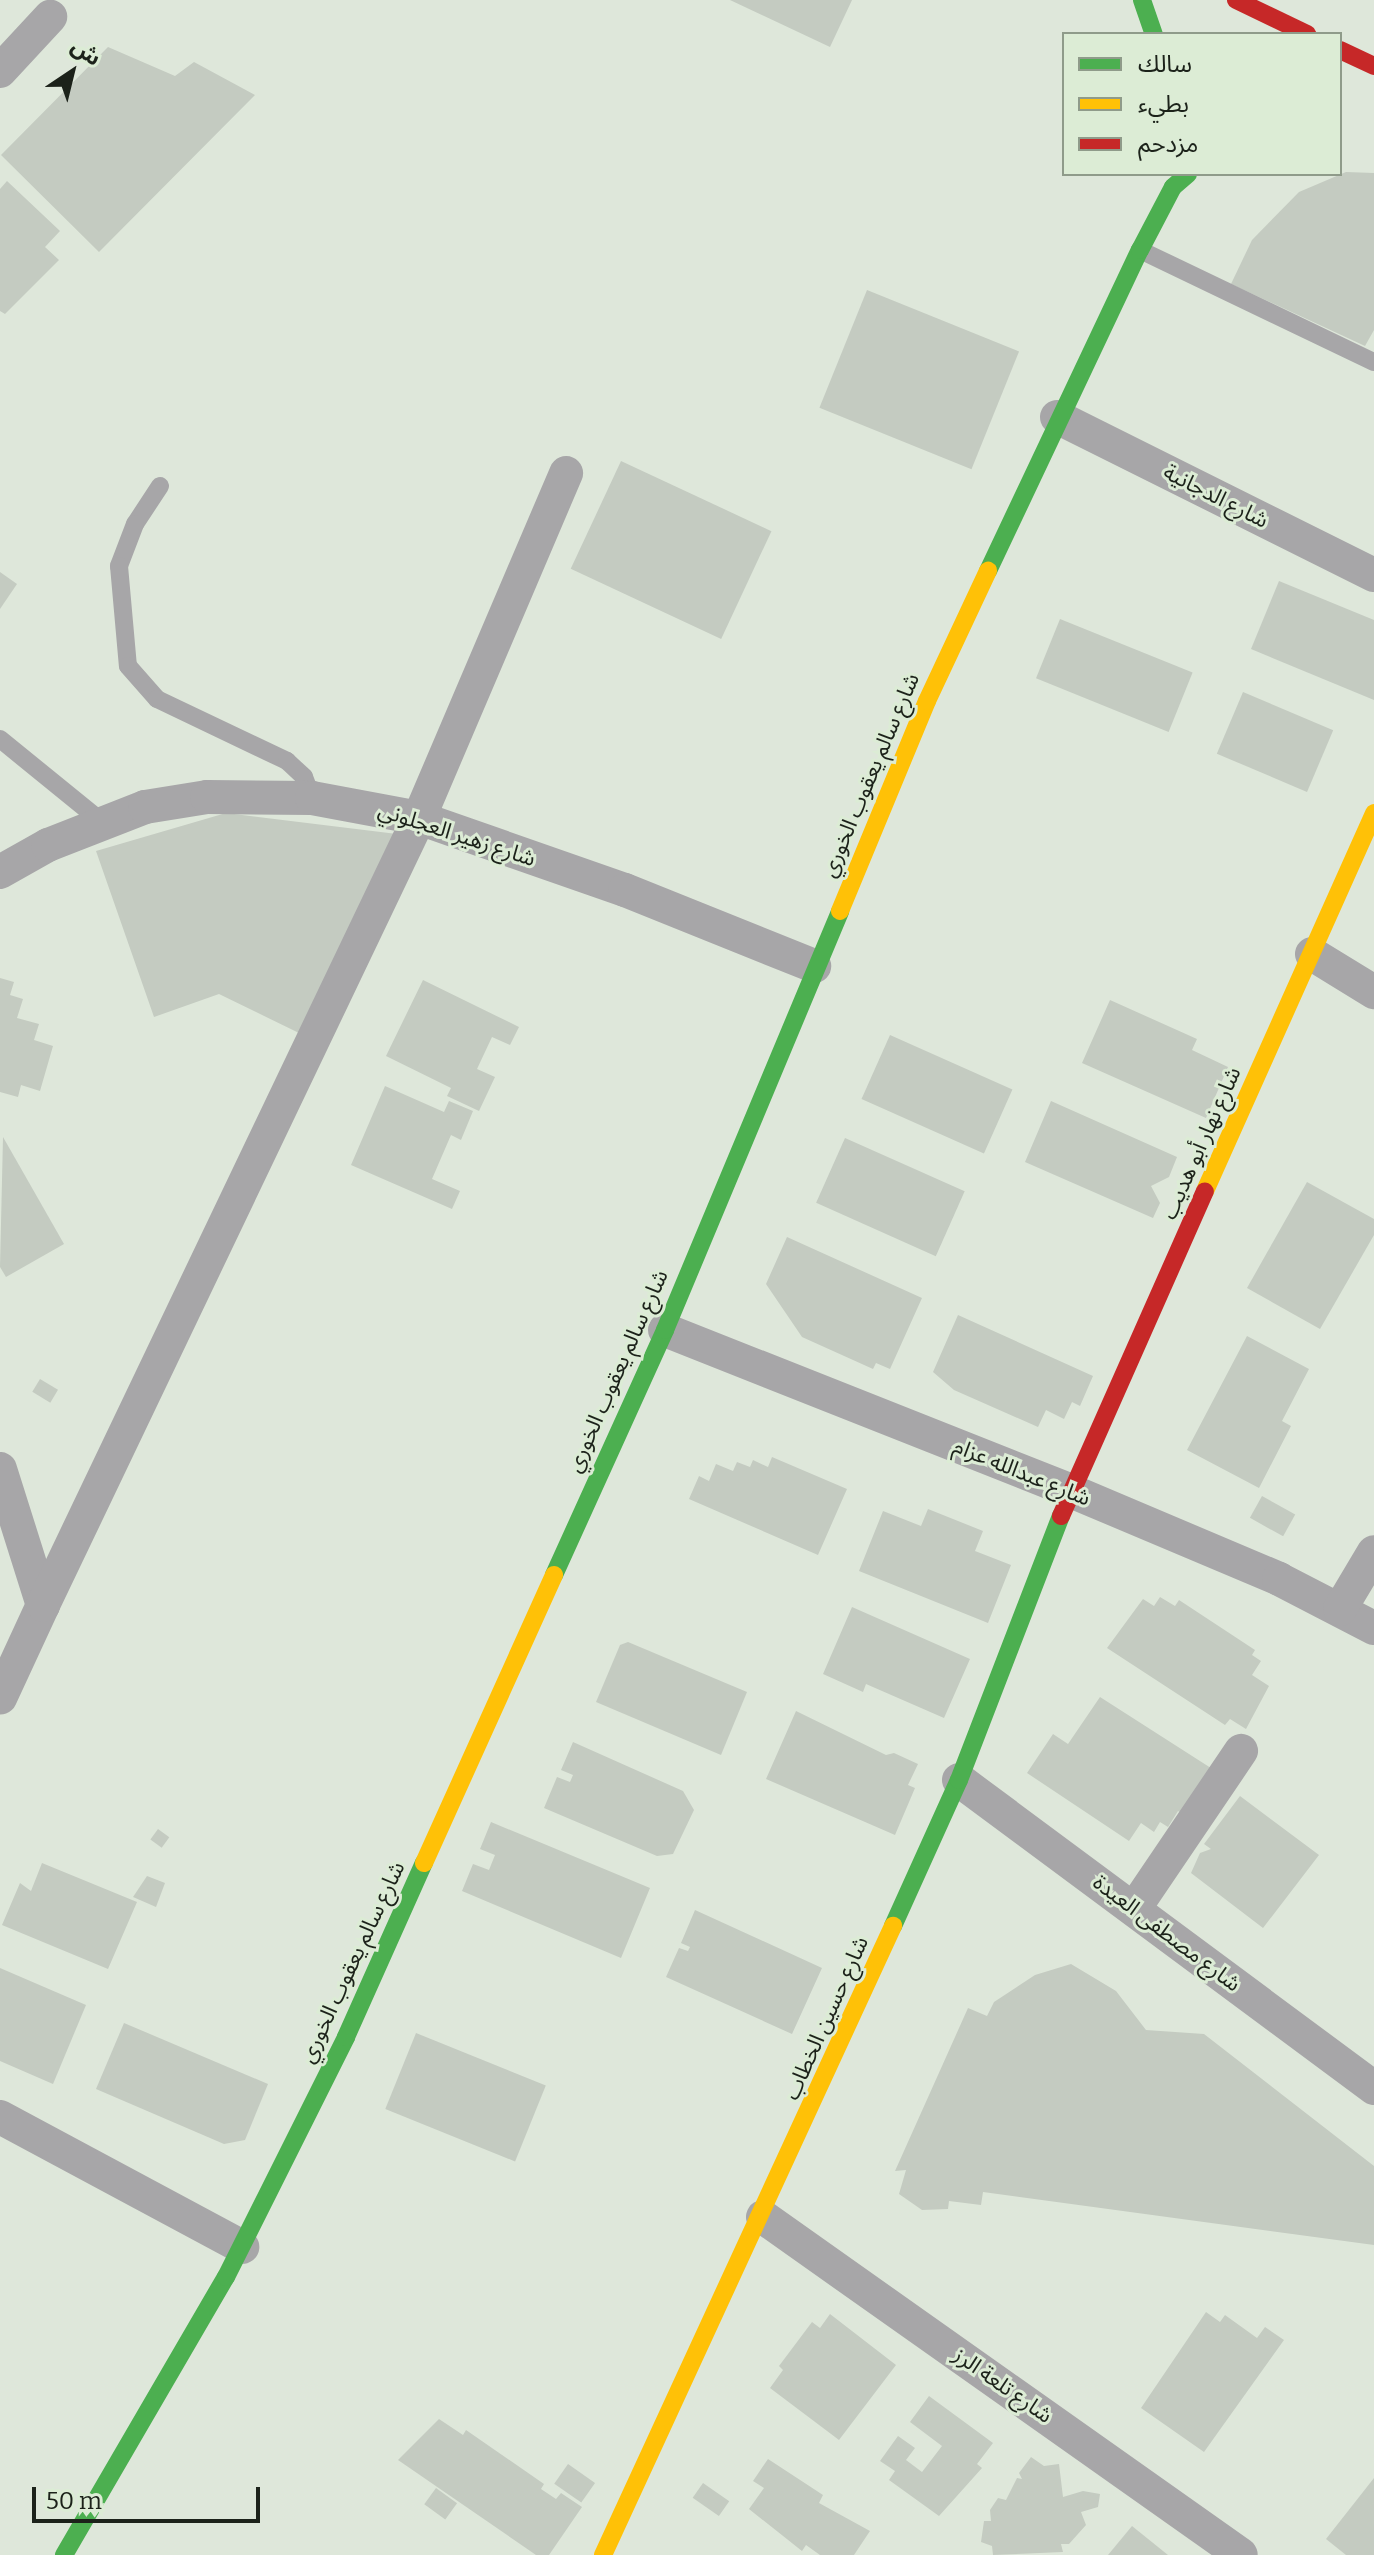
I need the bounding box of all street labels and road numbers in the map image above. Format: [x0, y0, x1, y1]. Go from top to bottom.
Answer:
street label: شارع الدجانية [1159, 458, 1273, 534]
street label: شارع سالم يعقوب الخوري [815, 669, 925, 881]
street label: شارع زهير العجلوني [375, 796, 539, 872]
street label: شارع نهار أبو هديب [1156, 1063, 1246, 1223]
street label: شارع سالم يعقوب الخوري [560, 1266, 674, 1476]
street label: شارع عبدالله عزام [950, 1433, 1094, 1511]
street label: شارع سالم يعقوب الخوري [294, 1857, 410, 2067]
street label: شارع مصطفى العيدة [1088, 1869, 1246, 1997]
street label: شارع حسين الخطاب [778, 1932, 874, 2104]
street label: شارع تلعة الرز [948, 2341, 1058, 2429]

